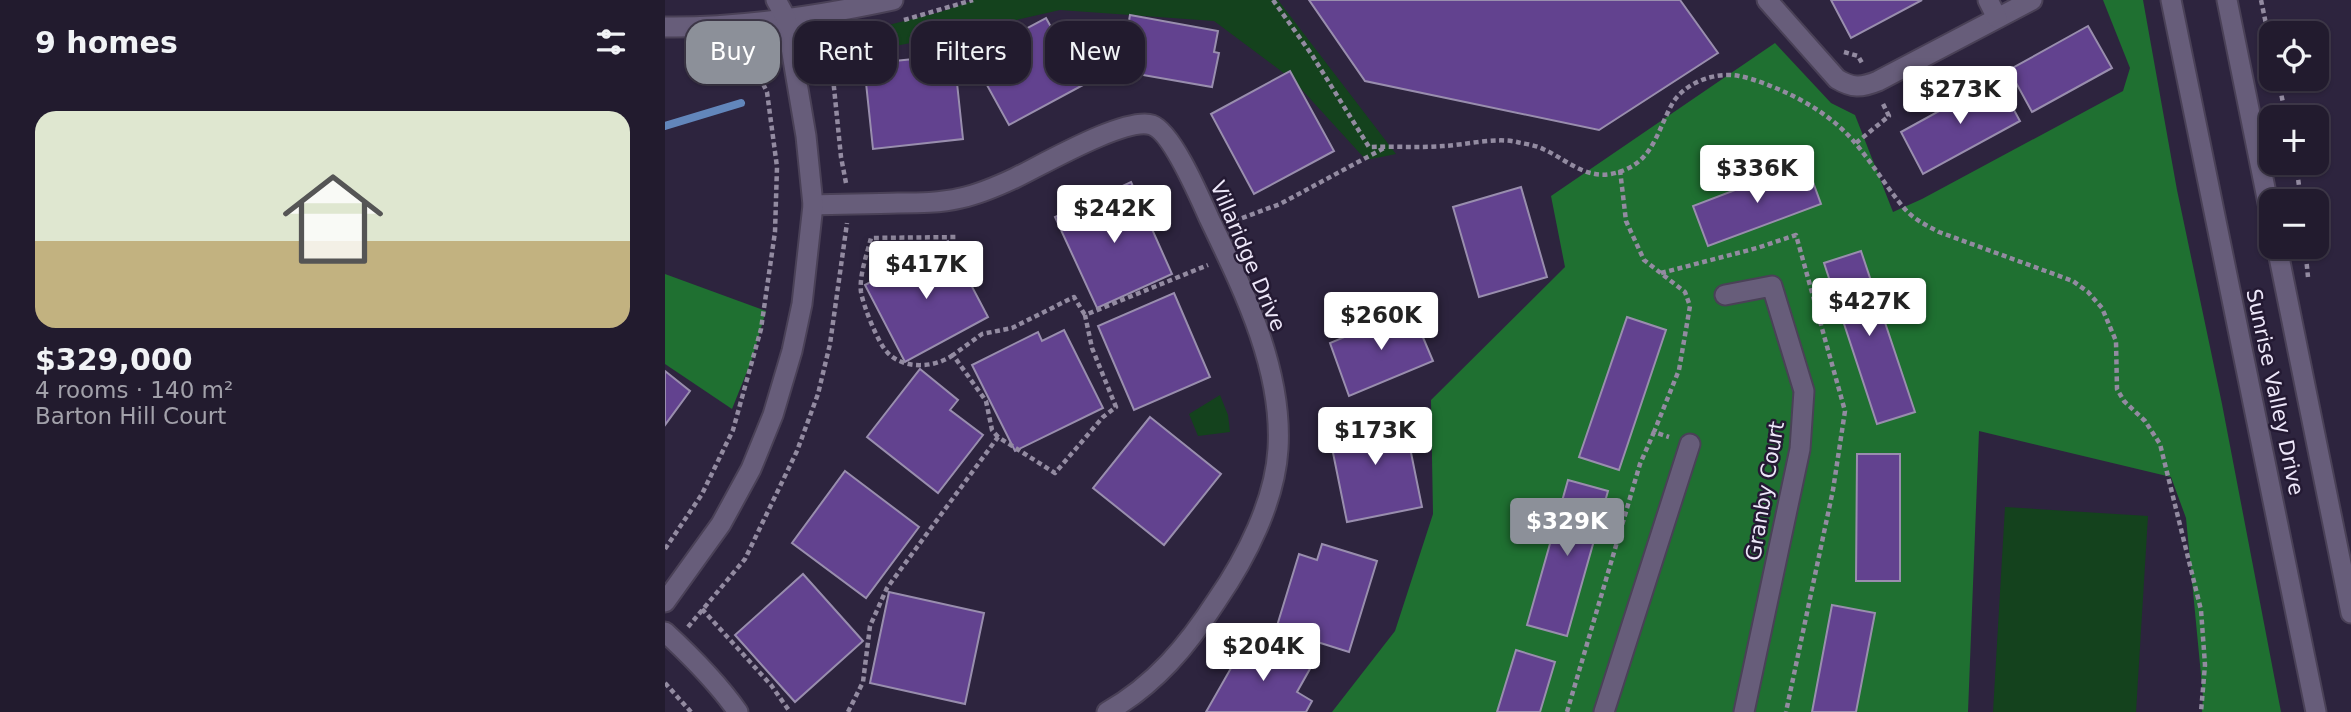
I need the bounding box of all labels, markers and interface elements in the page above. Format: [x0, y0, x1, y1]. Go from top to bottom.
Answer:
chip: Buy [686, 21, 780, 84]
chip: Rent [794, 21, 897, 84]
chip: Filters [911, 21, 1031, 84]
chip: New [1045, 21, 1145, 84]
map controls [2259, 21, 2329, 259]
button: locate [2259, 21, 2329, 91]
icon: filters [592, 23, 630, 61]
text: 9 homes [35, 25, 178, 60]
pin: $273K [1911, 66, 2009, 126]
text: $273K [1919, 76, 2001, 102]
button: + [2259, 105, 2329, 175]
pin: $336K [1708, 146, 1806, 205]
text: $336K [1716, 155, 1798, 181]
icon: home [270, 156, 396, 282]
street label: Villaridge Drive [1206, 177, 1290, 335]
pin: $242K [1065, 186, 1163, 245]
button: − [2259, 189, 2329, 259]
text: $242K [1073, 195, 1155, 221]
pin: $417K [877, 242, 975, 301]
text: $417K [885, 251, 967, 277]
pin: $427K [1820, 278, 1918, 338]
street label: Sunrise Valley Drive [2241, 287, 2309, 497]
text: $427K [1828, 288, 1910, 314]
pin: $260K [1332, 292, 1430, 352]
text: $260K [1340, 302, 1422, 328]
text: $329,000 [35, 342, 193, 377]
text: 4 rooms · 140 m² [35, 377, 233, 403]
text: Barton Hill Court [35, 403, 226, 429]
pin: $173K [1326, 407, 1424, 467]
text: $173K [1334, 417, 1416, 443]
street label: Granby Court [1741, 419, 1789, 563]
pin: $329K [1518, 498, 1616, 558]
text: $329K [1526, 508, 1608, 534]
pin: $204K [1214, 624, 1312, 683]
text: $204K [1222, 633, 1304, 659]

